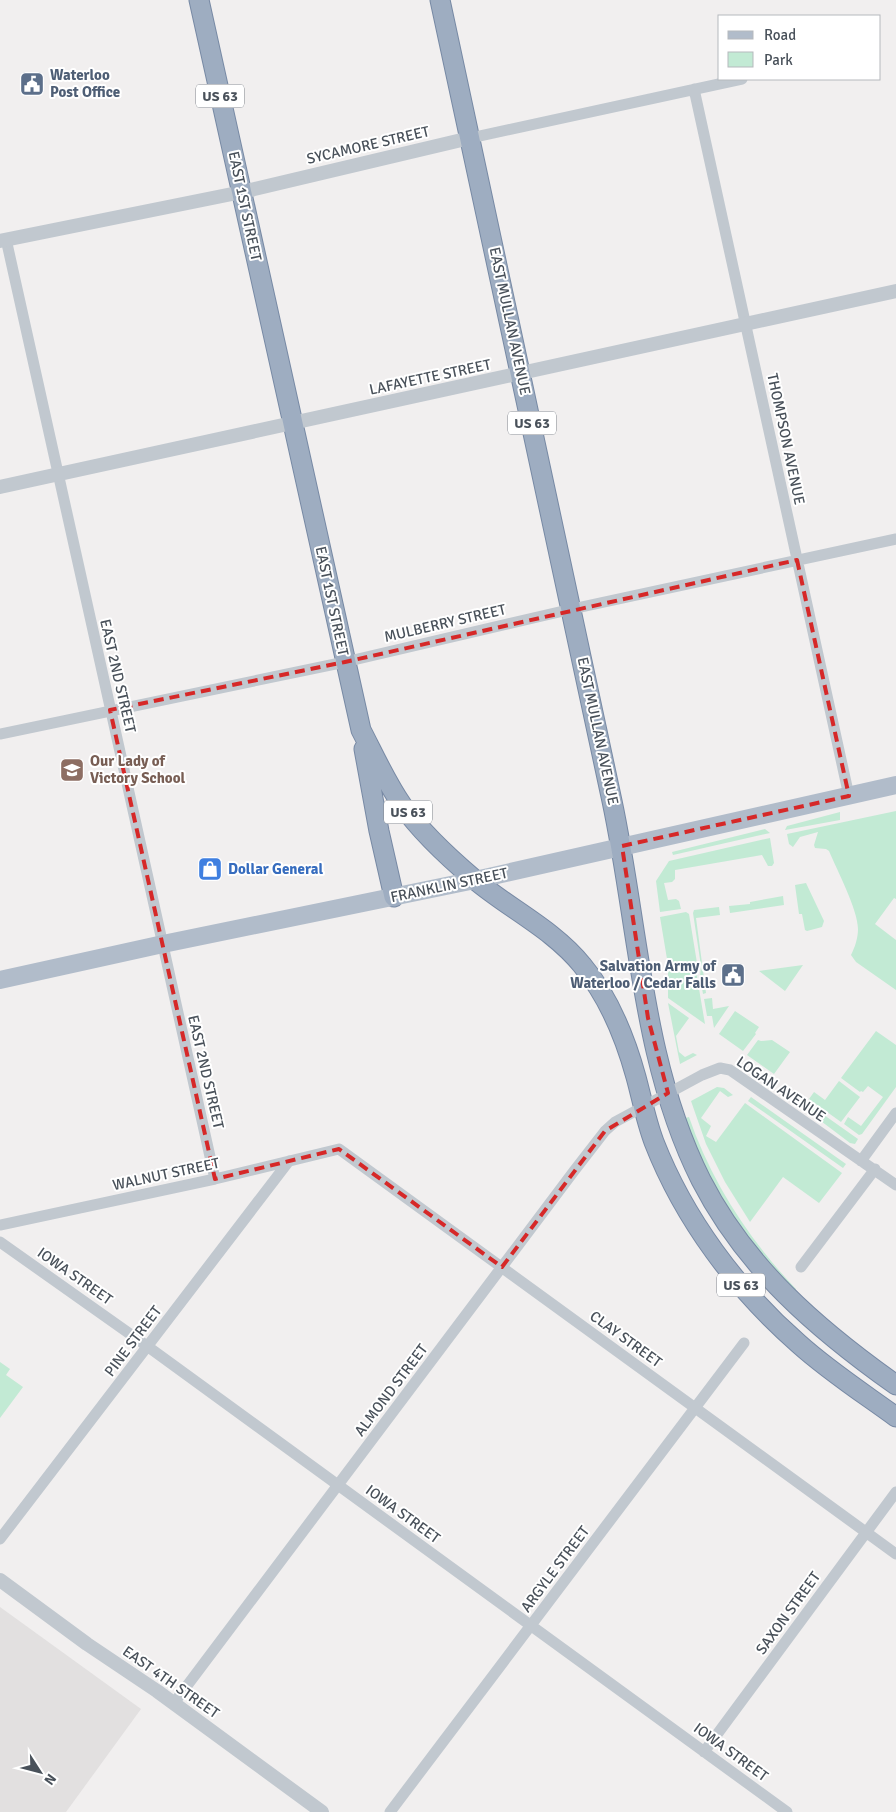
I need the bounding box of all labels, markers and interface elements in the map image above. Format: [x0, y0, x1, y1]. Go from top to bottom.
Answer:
legend [718, 15, 881, 80]
text: Road [764, 26, 796, 44]
text: Park [764, 51, 793, 69]
place label: Waterloo Post Office [50, 66, 120, 101]
public building icon: Waterloo Post Office [19, 71, 45, 97]
road number: US 63 [196, 84, 244, 108]
street label: SYCAMORE STREET [305, 122, 432, 168]
street label: EAST 1ST STREET [225, 150, 266, 263]
street label: EAST MULLAN AVENUE [486, 245, 534, 397]
street label: LAFAYETTE STREET [368, 355, 493, 399]
street label: THOMPSON AVENUE [763, 372, 809, 506]
road number: US 63 [508, 412, 556, 434]
street label: EAST 1ST STREET [312, 545, 353, 658]
street label: MULBERRY STREET [382, 600, 508, 646]
street label: EAST 2ND STREET [96, 617, 140, 735]
street label: EAST MULLAN AVENUE [574, 655, 622, 807]
place label: Our Lady of Victory School [90, 752, 186, 787]
school or university icon: Our Lady of Victory School [59, 757, 85, 783]
road number: US 63 [384, 800, 432, 824]
shop icon: Dollar General [197, 856, 223, 882]
place label: Dollar General [228, 860, 324, 878]
street label: FRANKLIN STREET [389, 864, 510, 906]
place label: Salvation Army of Waterloo / Cedar Falls [570, 957, 718, 992]
public building icon: Salvation Army of Waterloo / Cedar Falls [720, 962, 746, 988]
street label: EAST 2ND STREET [184, 1013, 228, 1131]
street label: LOGAN AVENUE [733, 1053, 829, 1125]
street label: WALNUT STREET [111, 1154, 222, 1194]
street label: IOWA STREET [34, 1243, 117, 1309]
road number: US 63 [717, 1274, 765, 1296]
street label: PINE STREET [101, 1302, 166, 1380]
street label: CLAY STREET [586, 1307, 666, 1372]
street label: ALMOND STREET [350, 1340, 432, 1440]
street label: IOWA STREET [362, 1481, 444, 1547]
street label: ARGYLE STREET [517, 1522, 594, 1616]
street label: SAXON STREET [752, 1568, 824, 1658]
street label: EAST 4TH STREET [119, 1642, 223, 1722]
street label: IOWA STREET [690, 1719, 772, 1785]
north arrow [15, 1747, 65, 1797]
text: N [40, 1770, 60, 1788]

